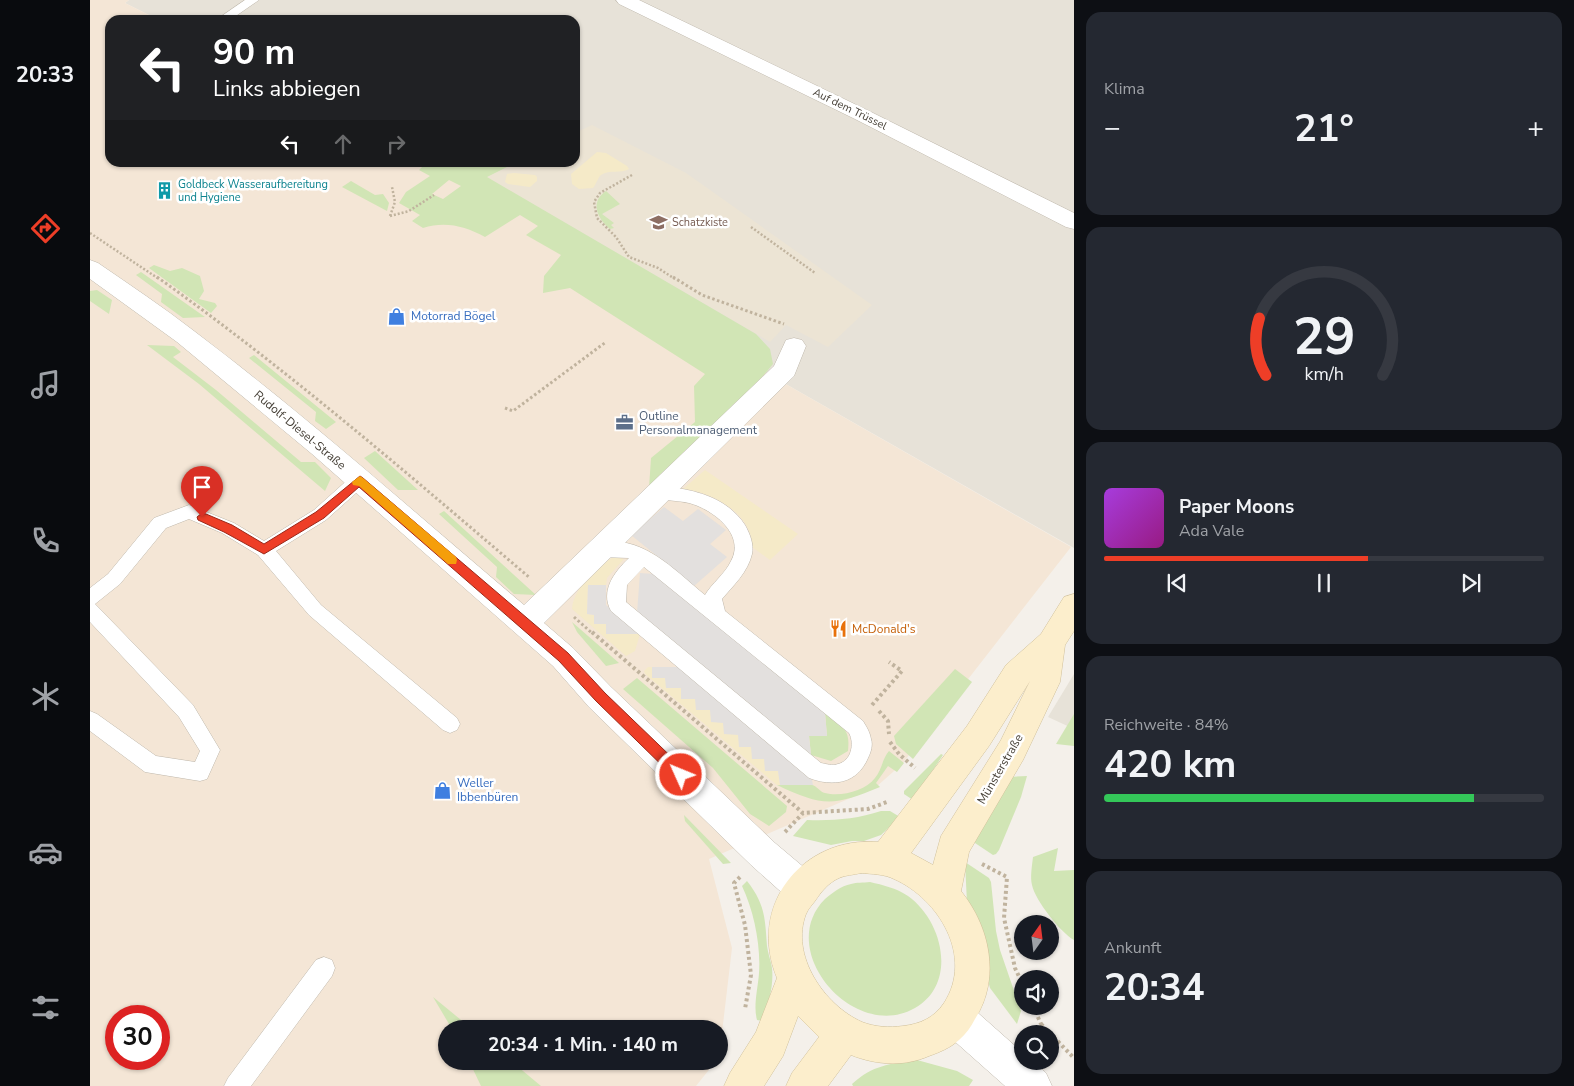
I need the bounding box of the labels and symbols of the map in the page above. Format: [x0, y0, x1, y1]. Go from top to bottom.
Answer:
street label: Auf dem Trüssel [810, 85, 890, 134]
place label: Goldbeck Wasseraufbereitung und Hygiene [178, 177, 328, 205]
building icon: Goldbeck Wasseraufbereitung und Hygiene [154, 180, 174, 200]
school or university icon: Schatzkiste [648, 212, 668, 232]
place label: Schatzkiste [672, 215, 728, 230]
shop icon: Motorrad Bögel [387, 306, 407, 326]
place label: Motorrad Bögel [411, 308, 496, 324]
street label: Rudolf-Diesel-Straße [251, 387, 349, 473]
place label: Outline Personalmanagement [639, 408, 758, 438]
office icon: Outline Personalmanagement [615, 413, 635, 433]
pin [181, 466, 223, 517]
restaurant icon: McDonald's [828, 619, 848, 639]
place label: McDonald's [852, 621, 916, 637]
street label: Münsterstraße [973, 731, 1027, 807]
position arrow [654, 748, 706, 800]
place label: Weller Ibbenbüren [457, 775, 518, 805]
shop icon: Weller Ibbenbüren [433, 780, 453, 800]
north arrow [1014, 915, 1059, 960]
speed limit sign: 30 [105, 1005, 170, 1070]

